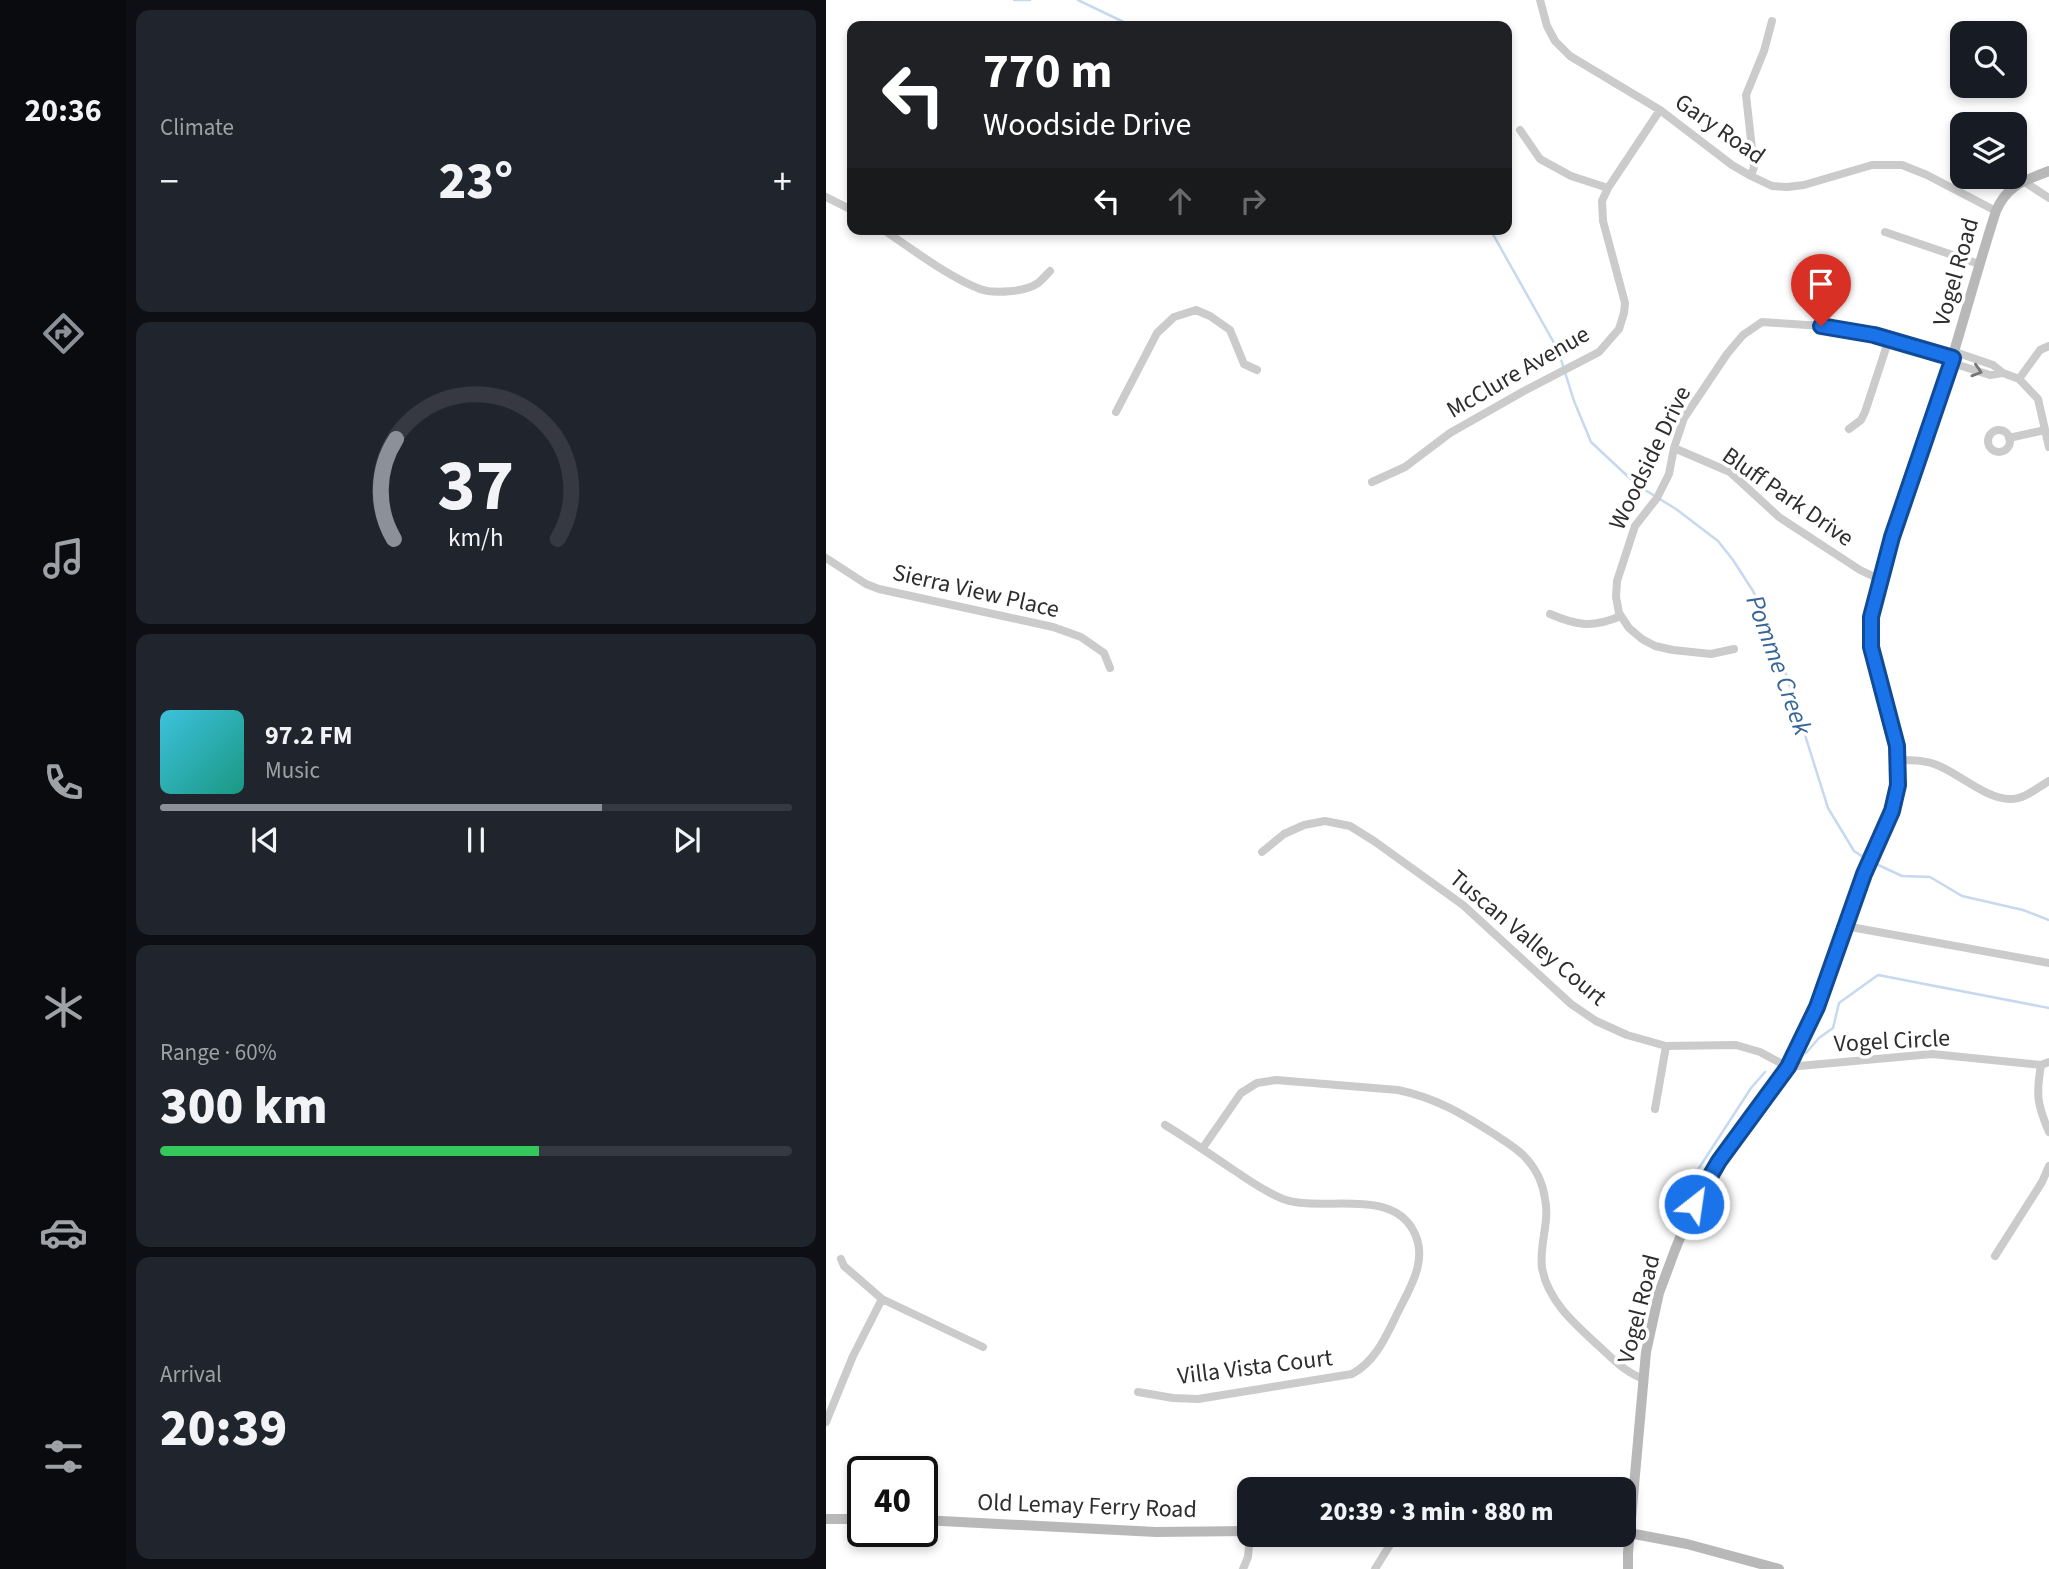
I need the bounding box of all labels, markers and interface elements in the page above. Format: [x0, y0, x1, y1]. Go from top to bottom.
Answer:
map controls [1950, 21, 2027, 189]
button: search [1950, 21, 2027, 98]
text: 770 m [983, 37, 1112, 107]
icon: left [868, 49, 959, 140]
street label: Gary Road [1668, 85, 1772, 173]
text: 20:36 [24, 88, 102, 134]
text: Woodside Drive [983, 102, 1191, 148]
text: Climate [160, 111, 234, 144]
button: layers [1950, 112, 2027, 189]
text: 23° [439, 145, 513, 219]
text: − [160, 155, 179, 209]
text: + [773, 155, 792, 209]
icon: left [1088, 182, 1126, 220]
icon: ahead [1161, 182, 1199, 220]
icon: right [1234, 182, 1272, 220]
street label: Vogel Road [1924, 214, 1988, 330]
pin [1791, 254, 1851, 326]
icon: arrive [1802, 265, 1840, 303]
icon: directions [39, 309, 88, 358]
street label: McClure Avenue [1440, 317, 1596, 427]
one-way arrow [1971, 362, 1983, 377]
street label: Woodside Drive [1600, 380, 1700, 536]
text: 37 [438, 434, 514, 538]
street label: Bluff Park Drive [1715, 439, 1861, 555]
text: km/h [448, 519, 504, 555]
icon: music [39, 534, 88, 583]
street label: Sierra View Place [889, 555, 1063, 627]
water label: Pomme Creek [1737, 590, 1822, 741]
text: 97.2 FM [265, 717, 353, 754]
text: Music [265, 754, 320, 787]
icon: phone [39, 758, 88, 807]
icon: previous [246, 821, 284, 859]
icon: pause [457, 821, 495, 859]
icon: next [668, 821, 706, 859]
street label: Tuscan Valley Court [1442, 862, 1614, 1014]
icon: climate [39, 983, 88, 1032]
street label: Vogel Circle [1833, 1020, 1951, 1062]
text: Range · 60% [160, 1036, 277, 1069]
text: 300 km [160, 1070, 328, 1144]
position arrow [1657, 1167, 1731, 1241]
icon: car [39, 1208, 88, 1257]
street label: Vogel Road [1609, 1251, 1669, 1367]
street label: Villa Vista Court [1175, 1340, 1335, 1394]
text: Arrival [160, 1358, 222, 1391]
text: 20:39 [160, 1392, 287, 1466]
icon: filters [39, 1432, 88, 1481]
speed limit sign: 40 [847, 1456, 938, 1547]
street label: Old Lemay Ferry Road [977, 1485, 1197, 1527]
text: 20:39 · 3 min · 880 m [1320, 1493, 1553, 1530]

